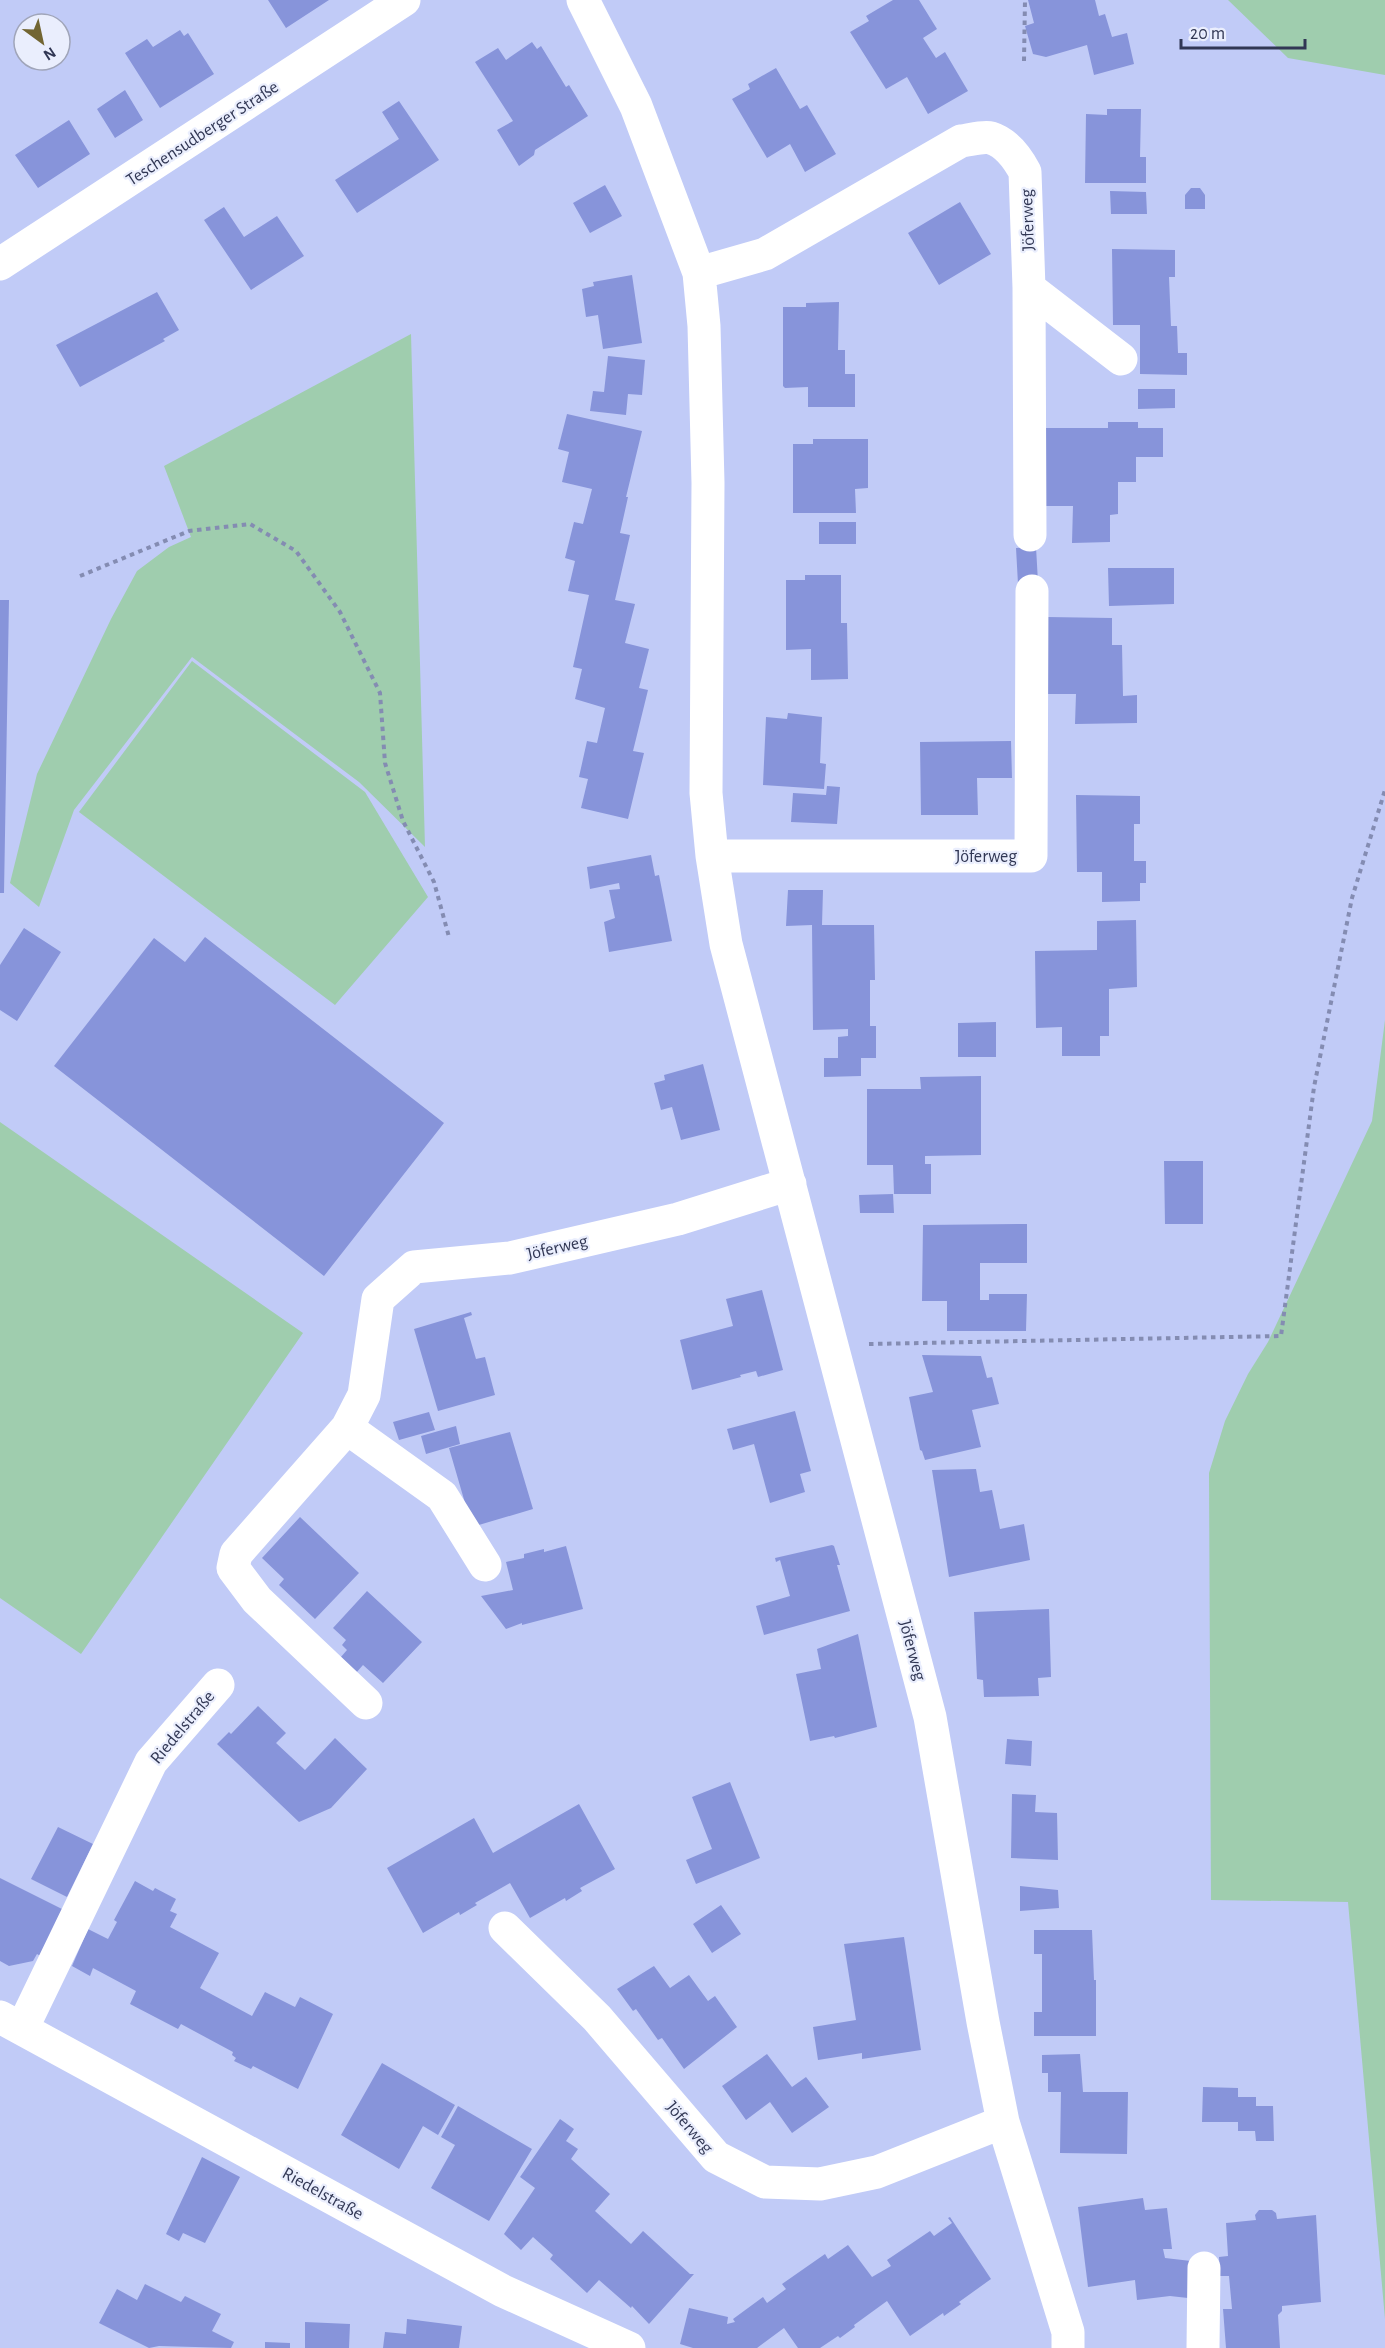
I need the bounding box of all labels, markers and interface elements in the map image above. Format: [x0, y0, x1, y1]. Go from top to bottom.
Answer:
north arrow [12, 12, 72, 72]
scale bar [1181, 12, 1306, 50]
text: 20 m [1190, 25, 1225, 43]
text: N [41, 44, 59, 63]
street label: Teschensudberger Straße [123, 78, 282, 190]
street label: Jöferweg [1018, 188, 1038, 251]
street label: Jöferweg [955, 848, 1017, 866]
street label: Jöferweg [525, 1232, 590, 1264]
street label: Jöferweg [895, 1618, 929, 1683]
street label: Riedelstraße [147, 1688, 218, 1768]
street label: Jöferweg [662, 2098, 716, 2157]
street label: Riedelstraße [279, 2164, 366, 2223]

